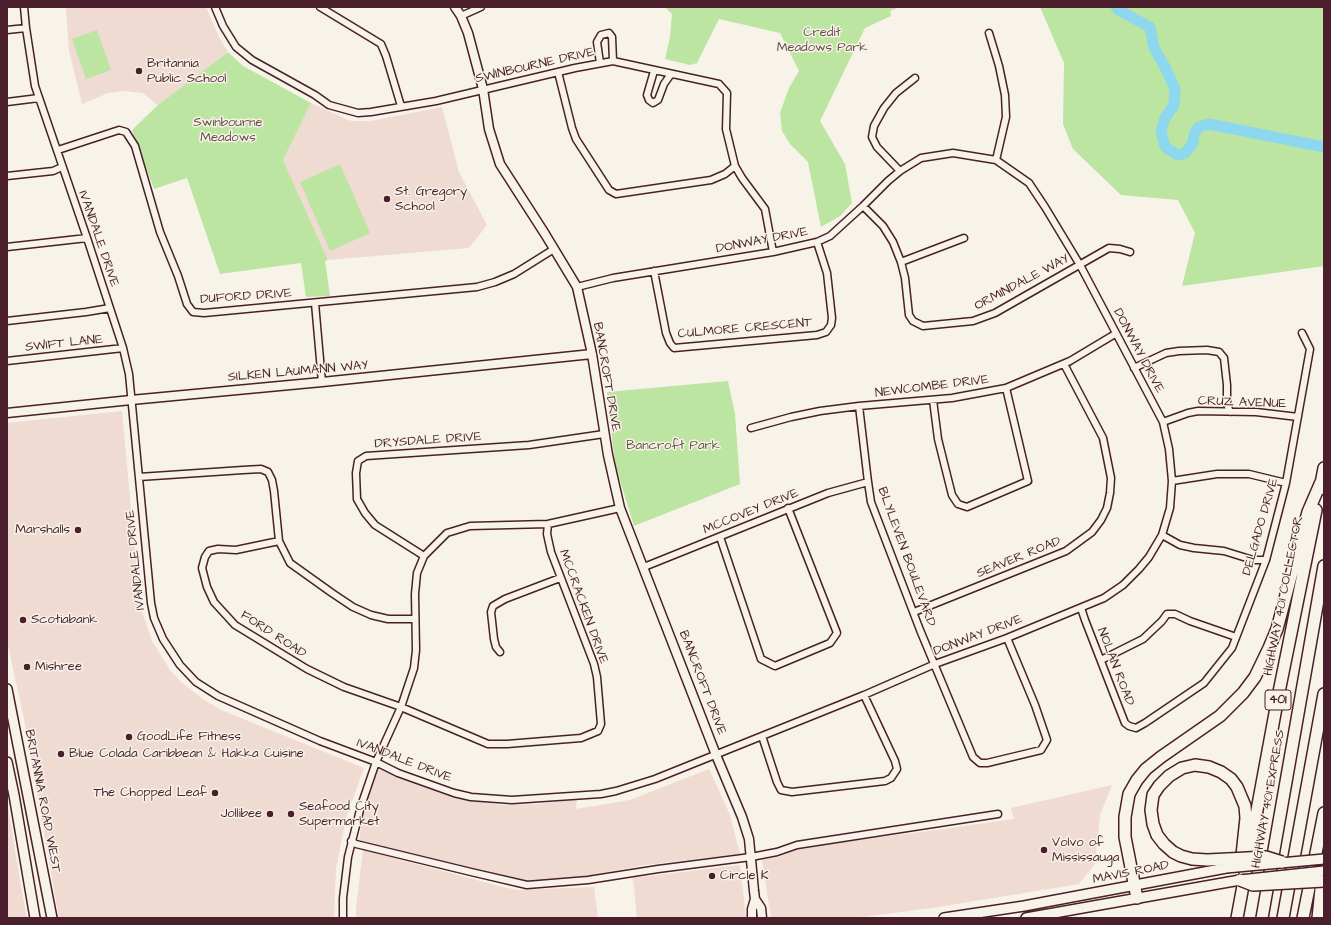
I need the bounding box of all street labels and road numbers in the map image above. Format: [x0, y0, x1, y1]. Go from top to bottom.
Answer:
street label: SWINBOURNE DRIVE [474, 45, 596, 87]
street label: IVANDALE DRIVE [74, 189, 122, 289]
street label: DONWAY DRIVE [715, 224, 809, 258]
street label: ORMINDALE WAY [972, 251, 1072, 315]
street label: DUFORD DRIVE [200, 286, 292, 308]
street label: DONWAY DRIVE [1109, 306, 1167, 396]
street label: CULMORE CRESCENT [677, 315, 813, 343]
street label: BANCROFT DRIVE [589, 321, 623, 433]
street label: SWIFT LANE [24, 332, 104, 356]
street label: SILKEN LAUMANN WAY [227, 358, 369, 386]
street label: NEWCOMBE DRIVE [874, 372, 990, 402]
street label: CRUZ AVENUE [1198, 394, 1286, 412]
street label: DRYSDALE DRIVE [374, 429, 482, 453]
street label: DELGADO DRIVE [1240, 477, 1282, 577]
street label: BLYLEVEN BOULEVARD [873, 485, 939, 629]
street label: MCCOVEY DRIVE [701, 486, 801, 538]
street label: IVANDALE DRIVE [123, 509, 149, 611]
street label: HIGHWAY 401 COLLECTOR [1261, 515, 1307, 677]
street label: SEAVER ROAD [975, 534, 1063, 582]
street label: MCCRACKEN DRIVE [555, 548, 611, 666]
street label: FORD ROAD [237, 608, 309, 662]
street label: DONWAY DRIVE [932, 612, 1024, 660]
street label: NOLAN ROAD [1093, 626, 1137, 708]
street label: BANCROFT DRIVE [675, 629, 729, 737]
road number: 401 [1265, 690, 1291, 710]
street label: BRITANNIA ROAD WEST [21, 728, 63, 874]
street label: HIGHWAY 401 EXPRESS [1249, 728, 1289, 870]
street label: IVANDALE DRIVE [354, 736, 454, 786]
street label: MAVIS ROAD [1091, 858, 1171, 888]

